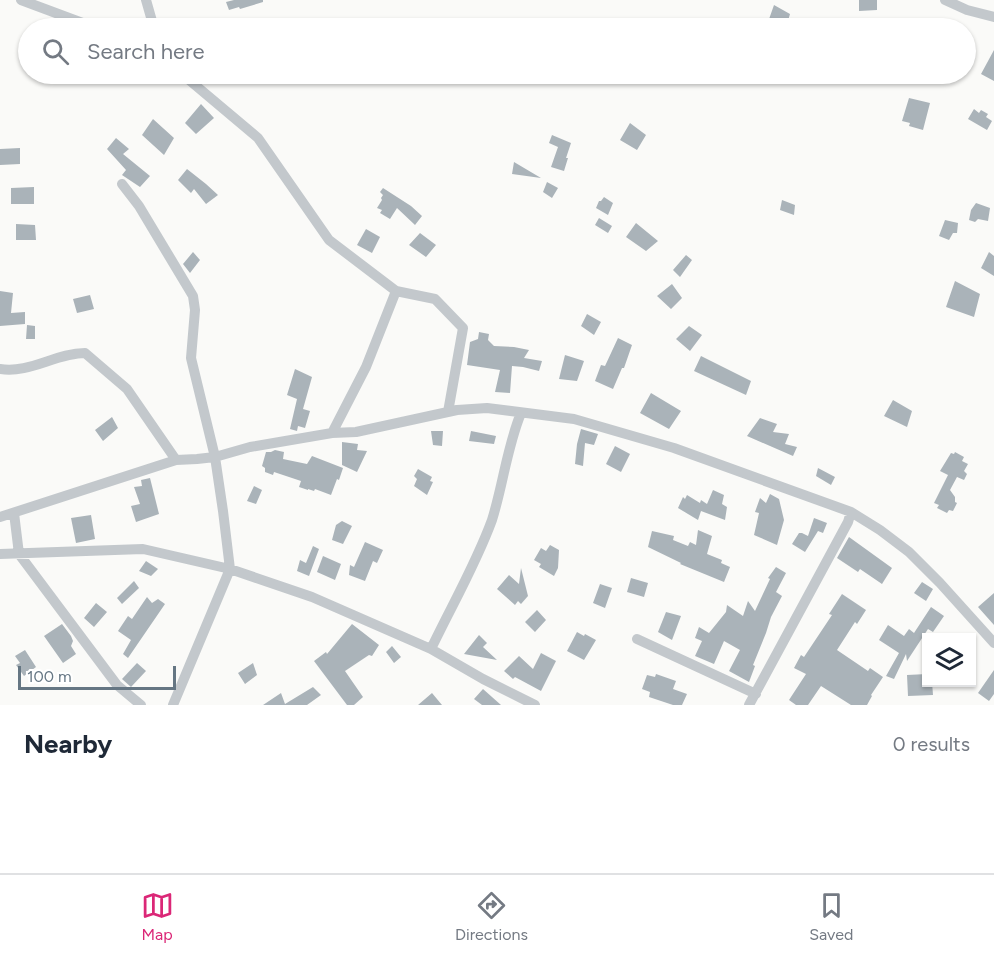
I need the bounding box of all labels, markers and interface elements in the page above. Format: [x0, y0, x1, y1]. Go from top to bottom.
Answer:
search box [18, 18, 976, 84]
icon: search [39, 35, 72, 68]
text: Search here [87, 38, 205, 65]
map controls [922, 633, 976, 687]
button: layers [922, 633, 976, 687]
scale bar [18, 663, 176, 690]
text: 100 m [27, 667, 72, 686]
text: Nearby [24, 728, 112, 760]
text: 0 results [893, 732, 970, 756]
tab: Map [141, 889, 174, 944]
tab: Directions [455, 889, 528, 944]
tab: Saved [809, 889, 853, 944]

